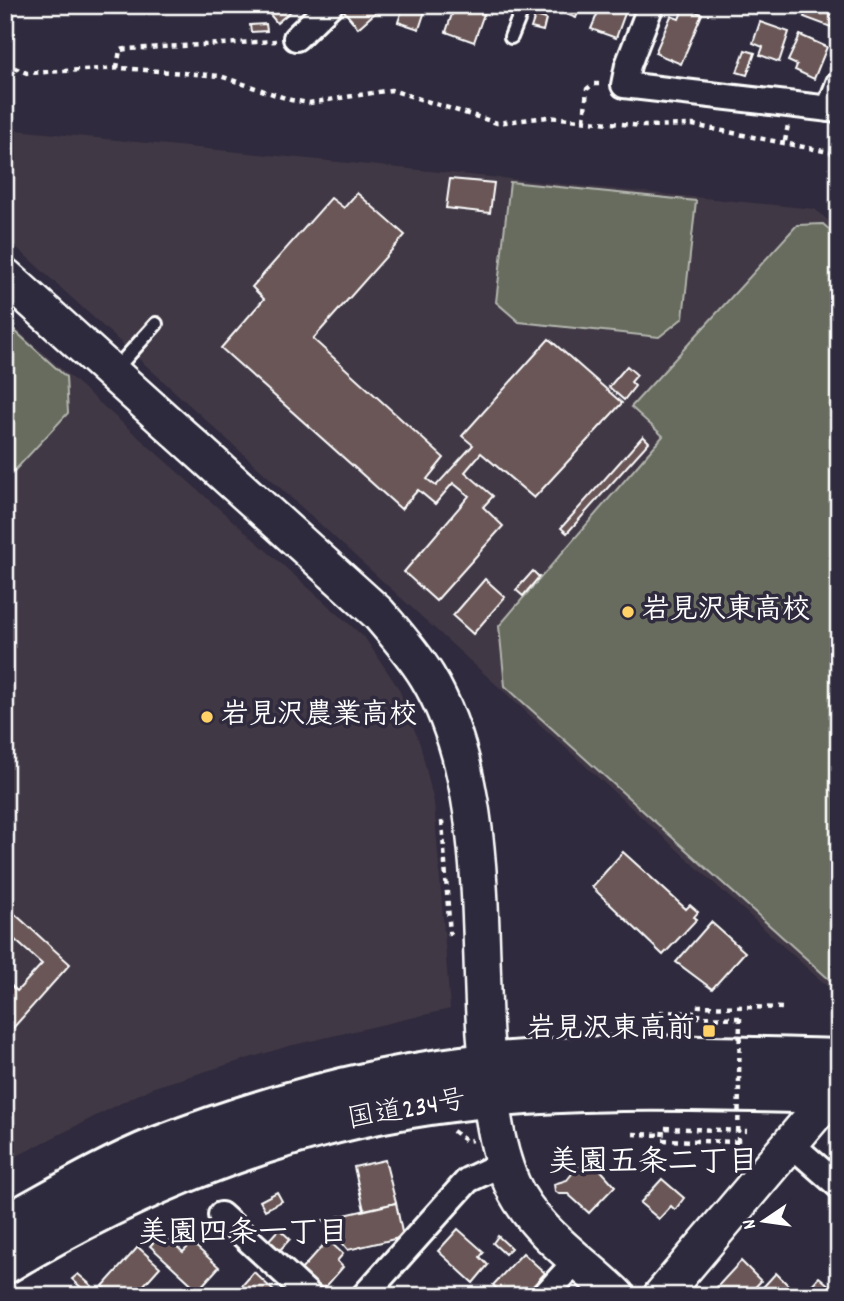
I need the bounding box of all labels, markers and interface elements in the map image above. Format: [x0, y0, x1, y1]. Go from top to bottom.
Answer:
place label: 岩見沢東高校 [642, 592, 810, 632]
marker: 岩見沢東高校 [620, 604, 636, 620]
place label: 岩見沢農業高校 [221, 697, 417, 737]
marker: 岩見沢農業高校 [199, 709, 215, 725]
place label: 岩見沢東高前 [527, 1011, 695, 1051]
marker: 岩見沢東高前 [701, 1023, 717, 1039]
street label: 国道234号 [344, 1082, 470, 1142]
district label: 美園五条二丁目 [548, 1143, 758, 1186]
north arrow [728, 1186, 798, 1256]
district label: 美園四条一丁目 [138, 1214, 348, 1257]
text: N [737, 1216, 765, 1232]

